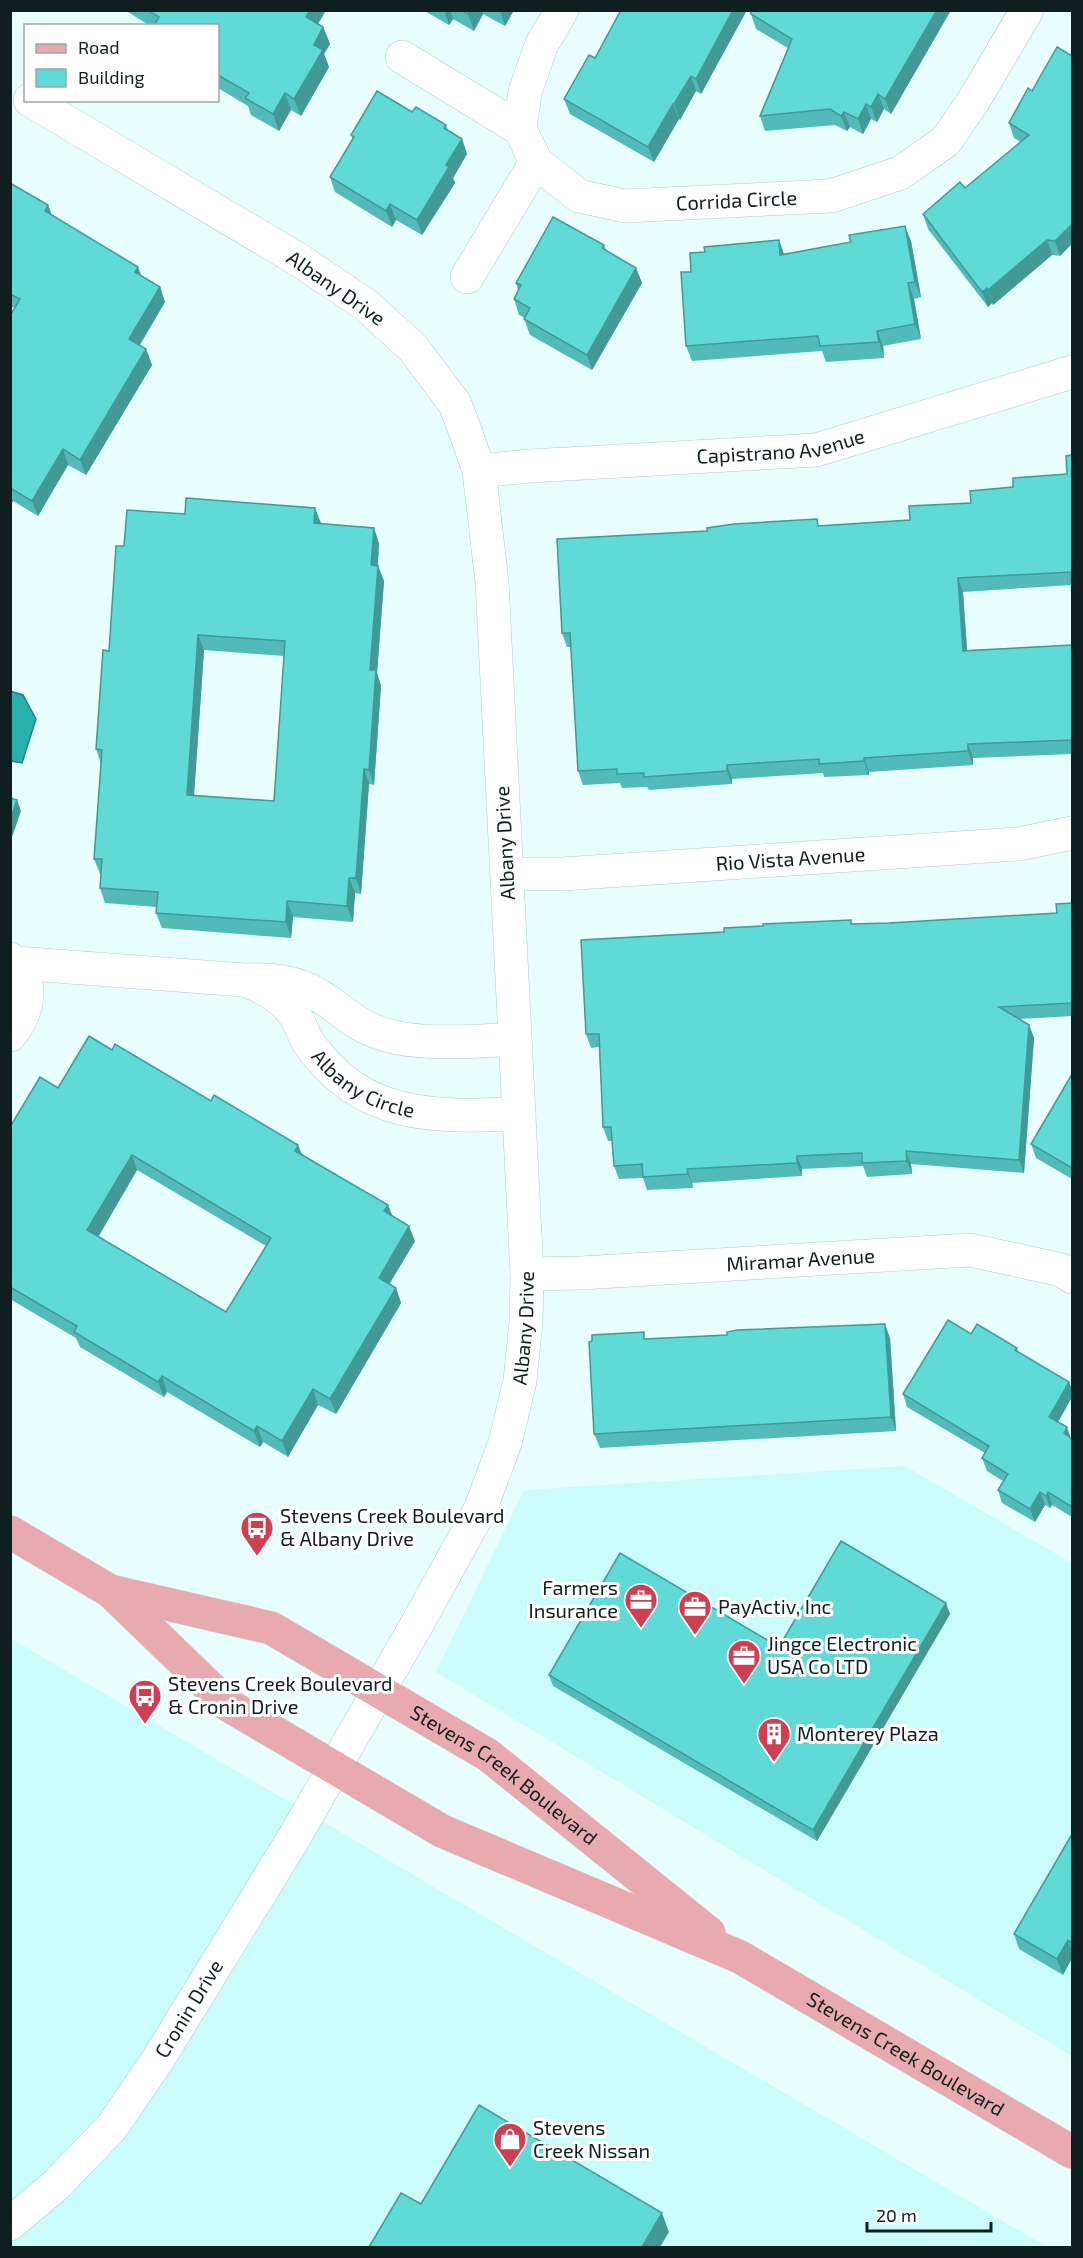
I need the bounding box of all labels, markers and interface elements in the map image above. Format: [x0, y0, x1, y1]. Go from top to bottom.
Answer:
legend [24, 24, 219, 102]
text: Road [78, 36, 119, 58]
text: Building [78, 66, 145, 88]
street label: Corrida Circle [675, 185, 798, 215]
street label: Albany Drive [283, 245, 390, 330]
street label: Capistrano Avenue [696, 423, 867, 468]
street label: Albany Drive [489, 785, 519, 901]
street label: Rio Vista Avenue [715, 841, 866, 875]
street label: Albany Circle [307, 1044, 417, 1122]
street label: Miramar Avenue [726, 1243, 875, 1275]
street label: Albany Drive [507, 1271, 538, 1386]
place label: Stevens Creek Boulevard & Albany Drive [280, 1503, 504, 1550]
bus stop icon: Stevens Creek Boulevard & Albany Drive [239, 1510, 275, 1557]
place label: Farmers Insurance [529, 1575, 618, 1622]
office icon: Farmers Insurance [623, 1582, 659, 1629]
office icon: PayActiv, Inc [677, 1589, 713, 1636]
place label: PayActiv, Inc [718, 1594, 832, 1618]
place label: Jingce Electronic USA Co LTD [767, 1631, 917, 1678]
office icon: Jingce Electronic USA Co LTD [726, 1638, 762, 1685]
place label: Stevens Creek Boulevard & Cronin Drive [168, 1671, 392, 1718]
bus stop icon: Stevens Creek Boulevard & Cronin Drive [127, 1678, 163, 1725]
street label: Stevens Creek Boulevard [407, 1699, 603, 1849]
building icon: Monterey Plaza [756, 1716, 792, 1763]
place label: Monterey Plaza [797, 1721, 939, 1745]
street label: Cronin Drive [149, 1955, 227, 2062]
street label: Stevens Creek Boulevard [803, 1986, 1009, 2121]
place label: Stevens Creek Nissan [533, 2115, 650, 2162]
shop icon: Stevens Creek Nissan [492, 2121, 528, 2168]
scale bar [867, 2195, 992, 2233]
text: 20 m [876, 2204, 917, 2226]

